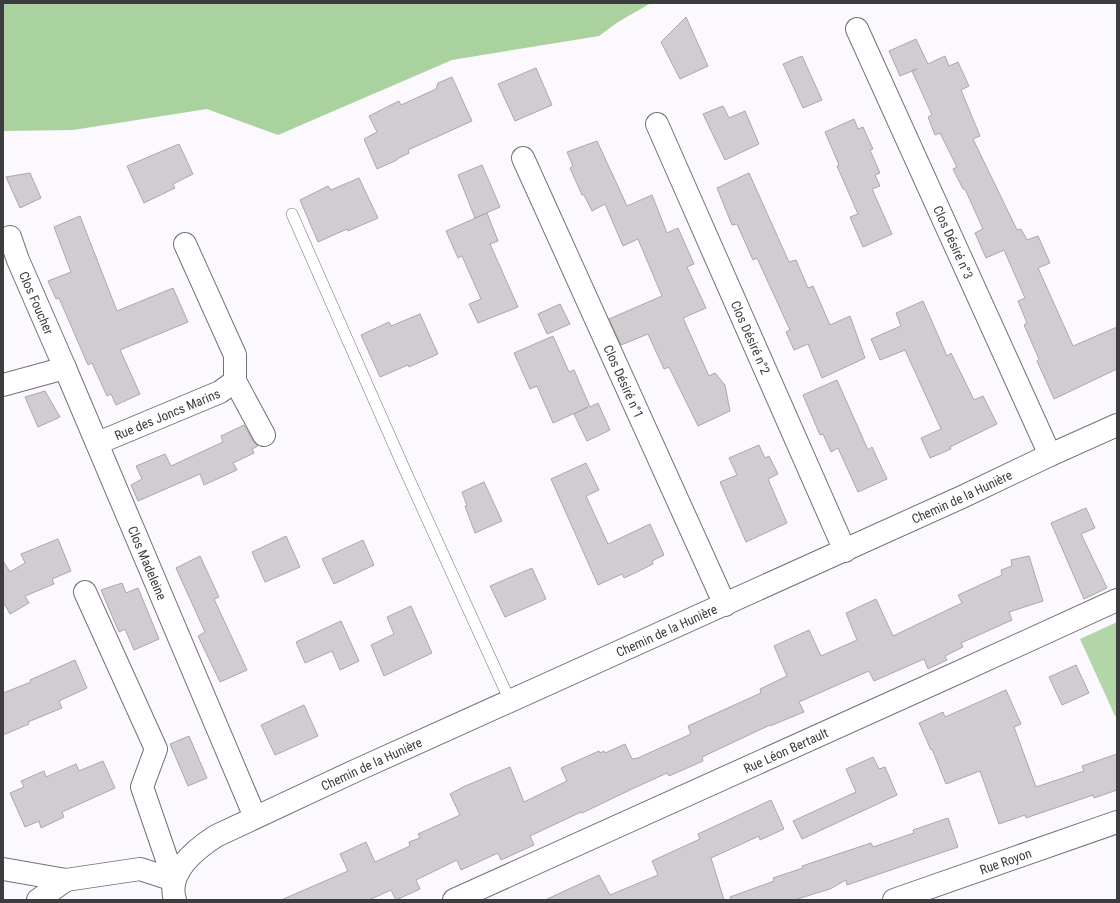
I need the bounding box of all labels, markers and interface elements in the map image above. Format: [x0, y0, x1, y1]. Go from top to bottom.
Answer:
street label: Clos Désiré n°3 [930, 203, 976, 281]
street label: Clos Foucher [16, 269, 56, 337]
street label: Clos Désiré n°2 [728, 298, 773, 377]
street label: Clos Désiré n°1 [600, 342, 646, 420]
street label: Rue des Joncs Marins [112, 386, 222, 443]
street label: Chemin de la Hunière [909, 467, 1015, 527]
street label: Clos Madeleine [125, 524, 169, 602]
street label: Chemin de la Hunière [614, 601, 720, 660]
street label: Rue Léon Bertault [741, 725, 831, 776]
street label: Chemin de la Hunière [319, 735, 424, 794]
street label: Rue Royon [978, 846, 1033, 877]

